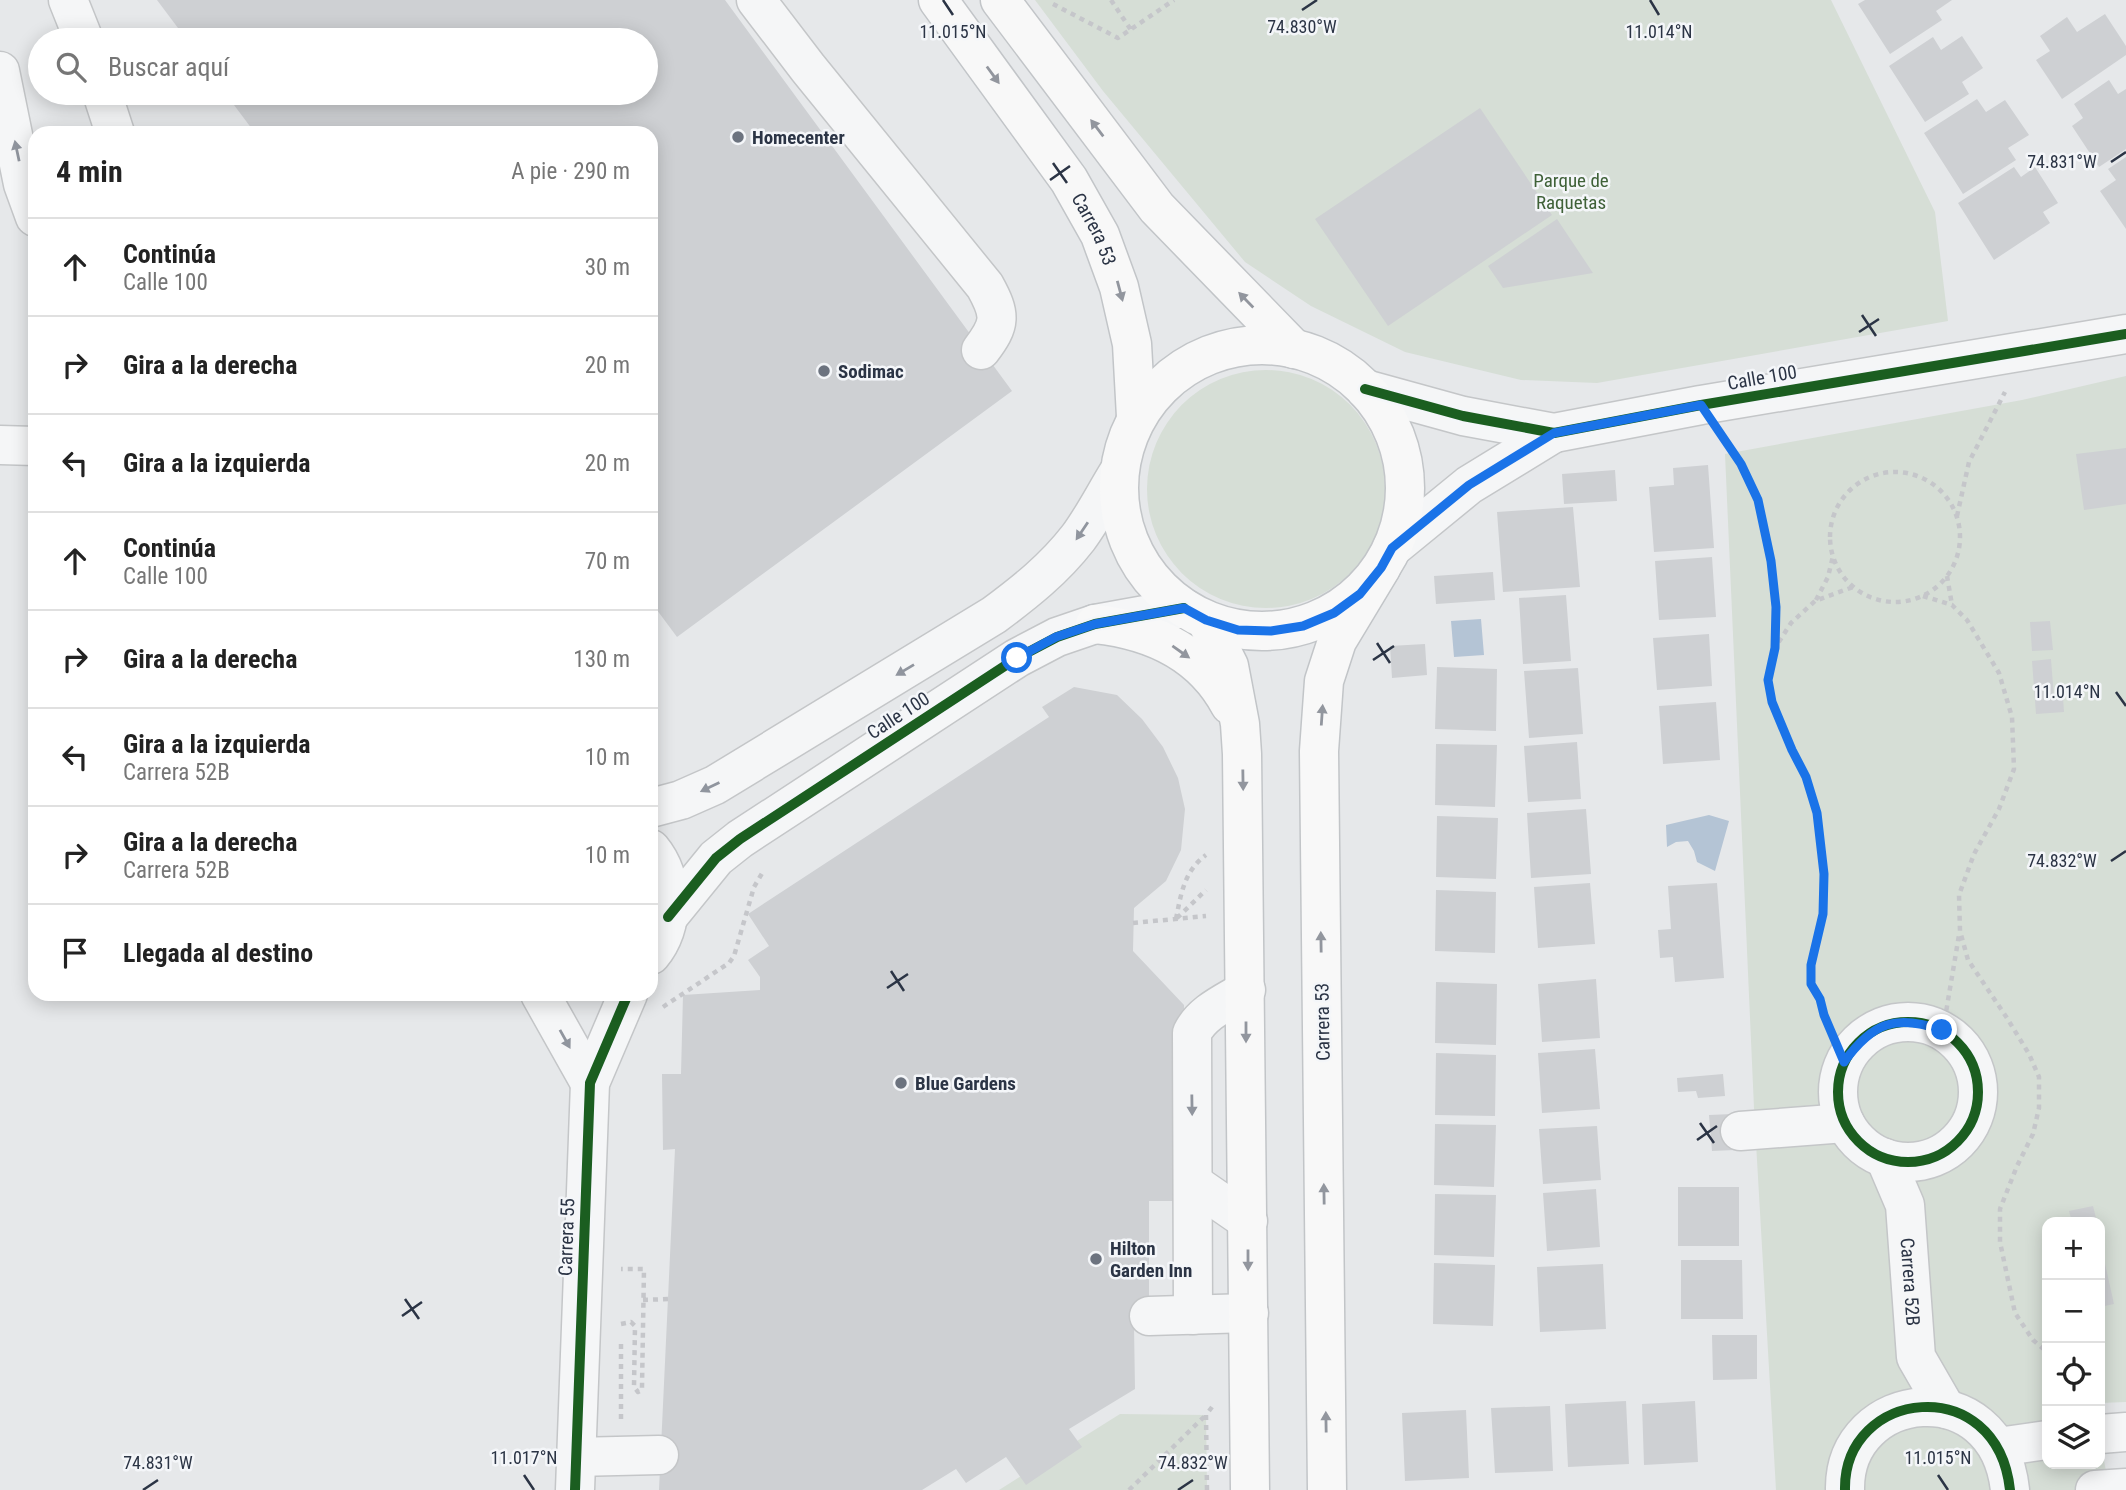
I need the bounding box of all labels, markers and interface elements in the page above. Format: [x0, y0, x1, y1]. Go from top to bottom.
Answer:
text: 74.830°W [1267, 16, 1337, 37]
text: 11.015°N [919, 21, 987, 42]
text: 11.014°N [1625, 21, 1693, 42]
search box [28, 28, 658, 105]
icon: search [52, 48, 90, 86]
text: Buscar aquí [108, 52, 229, 82]
one-way arrow [985, 66, 999, 84]
one-way arrow [1090, 119, 1104, 138]
place label: Homecenter [752, 126, 845, 149]
marker: Homecenter [730, 129, 746, 145]
one-way arrow [11, 140, 22, 162]
text: 74.831°W [2027, 151, 2097, 172]
text: 4 min [56, 154, 123, 189]
text: A pie · 290 m [511, 158, 630, 185]
park label: Parque de Raquetas [1533, 169, 1609, 214]
street label: Carrera 53 [1067, 189, 1121, 268]
text: Continúa [123, 239, 216, 269]
icon: ahead [56, 248, 94, 286]
text: 30 m [585, 254, 630, 281]
text: Calle 100 [123, 269, 208, 296]
one-way arrow [1115, 280, 1125, 301]
one-way arrow [1238, 291, 1255, 308]
icon: right [56, 346, 94, 384]
text: Gira a la derecha [123, 350, 297, 380]
text: 20 m [585, 352, 630, 379]
place label: Sodimac [838, 360, 904, 383]
street label: Calle 100 [1726, 360, 1799, 395]
marker: Sodimac [816, 363, 832, 379]
icon: left [56, 444, 94, 482]
text: Gira a la izquierda [123, 448, 311, 478]
text: 20 m [585, 450, 630, 477]
one-way arrow [1076, 521, 1089, 540]
text: Continúa [123, 533, 216, 563]
icon: ahead [56, 542, 94, 580]
text: 70 m [585, 548, 630, 575]
text: Calle 100 [123, 563, 208, 590]
icon: right [56, 640, 94, 678]
route start [1001, 642, 1032, 673]
text: Gira a la derecha [123, 644, 297, 674]
one-way arrow [1172, 645, 1191, 659]
text: 130 m [573, 646, 630, 673]
one-way arrow [895, 663, 914, 676]
text: 11.014°N [2033, 681, 2101, 702]
street label: Calle 100 [863, 687, 934, 744]
one-way arrow [1317, 704, 1328, 726]
text: Gira a la izquierda [123, 729, 311, 759]
icon: left [56, 738, 94, 776]
text: 10 m [585, 744, 630, 771]
text: Carrera 52B [123, 759, 230, 786]
one-way arrow [1237, 769, 1248, 791]
one-way arrow [700, 781, 720, 793]
text: Gira a la derecha [123, 827, 297, 857]
icon: right [56, 836, 94, 874]
text: 10 m [585, 842, 630, 869]
text: 74.832°W [2027, 850, 2097, 871]
text: Carrera 52B [123, 857, 230, 884]
one-way arrow [1315, 931, 1327, 953]
icon: arrive [56, 934, 94, 972]
text: Llegada al destino [123, 938, 313, 968]
street label: Carrera 53 [1310, 983, 1335, 1061]
route end [1926, 1014, 1957, 1045]
one-way arrow [1240, 1021, 1252, 1043]
one-way arrow [559, 1029, 571, 1048]
place label: Blue Gardens [915, 1072, 1016, 1095]
marker: Blue Gardens [893, 1075, 909, 1091]
one-way arrow [1186, 1094, 1198, 1116]
one-way arrow [1318, 1183, 1330, 1205]
street label: Carrera 55 [554, 1198, 579, 1276]
map controls [2042, 1217, 2105, 1469]
button: + [2042, 1217, 2105, 1280]
place label: Hilton Garden Inn [1110, 1237, 1192, 1282]
street label: Carrera 52B [1895, 1237, 1925, 1327]
one-way arrow [1243, 1249, 1254, 1271]
marker: Hilton Garden Inn [1088, 1251, 1104, 1267]
button: − [2042, 1280, 2105, 1343]
button: locate [2042, 1343, 2105, 1406]
button: layers [2042, 1406, 2105, 1469]
one-way arrow [1321, 1411, 1332, 1433]
text: 11.017°N [490, 1447, 558, 1468]
text: 11.015°N [1904, 1447, 1972, 1468]
text: 74.831°W [123, 1452, 193, 1473]
text: 74.832°W [1158, 1452, 1228, 1473]

